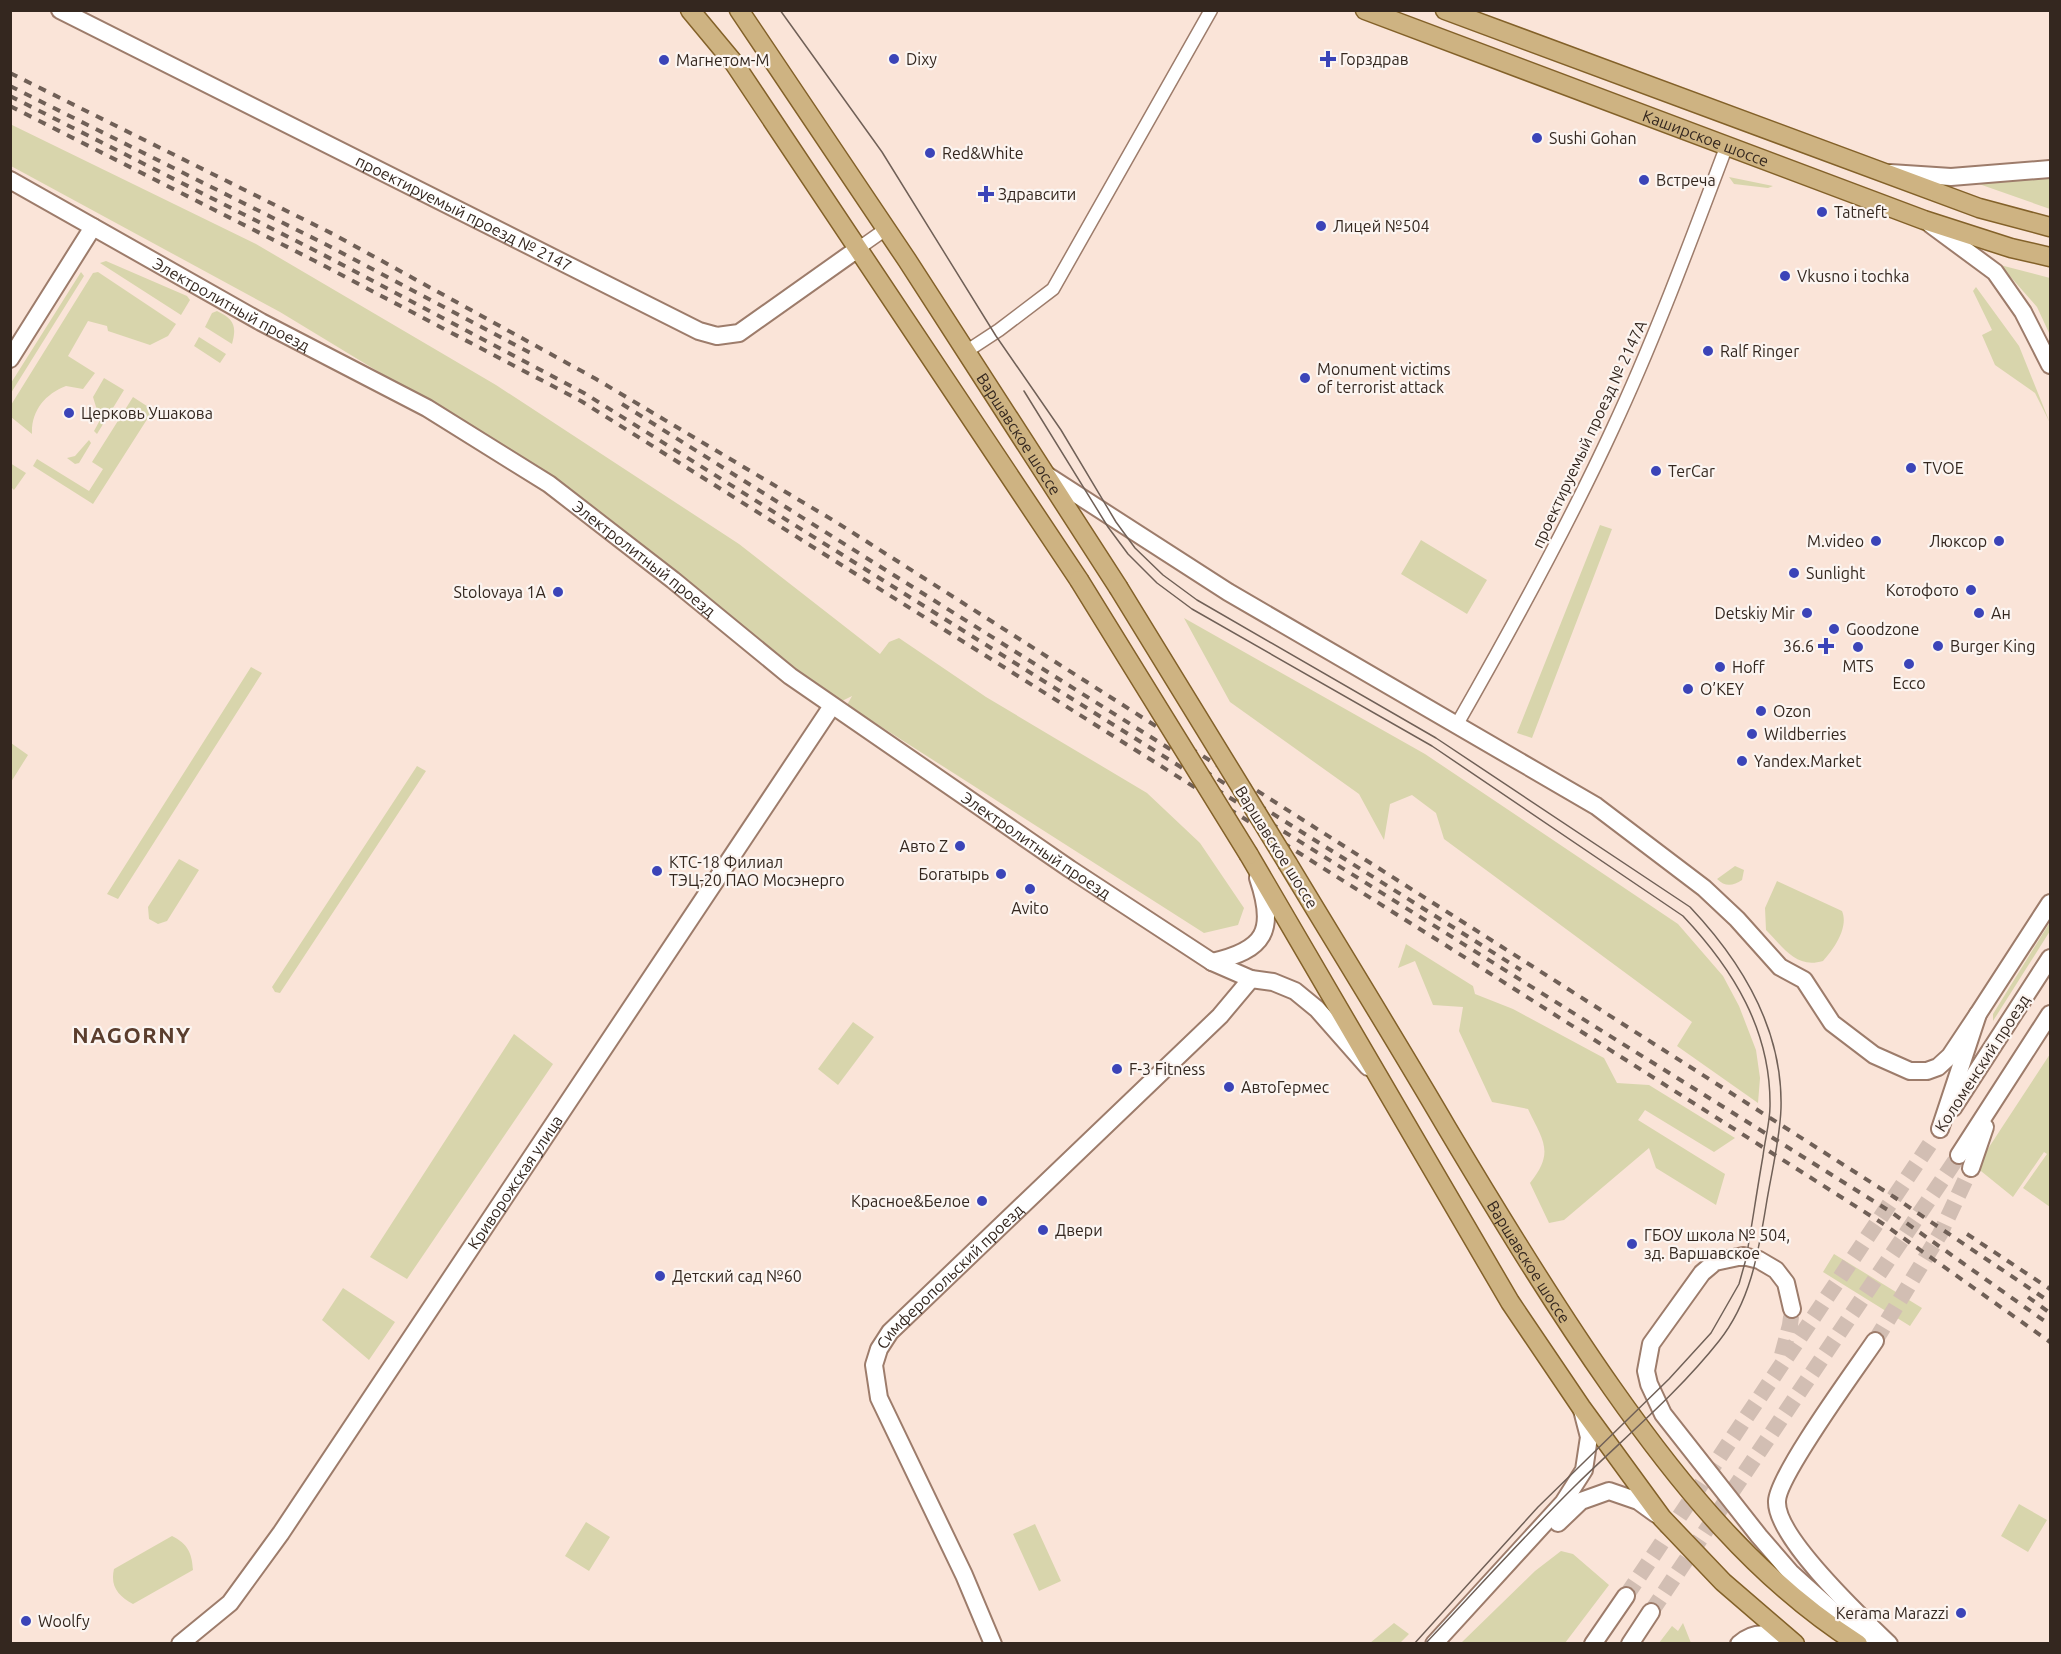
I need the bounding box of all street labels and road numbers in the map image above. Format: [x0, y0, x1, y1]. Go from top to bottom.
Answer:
street label: Каширское шоссе [1640, 106, 1771, 170]
street label: проектируемый проезд № 2147 [353, 151, 575, 275]
street label: Электролитный проезд [150, 254, 313, 355]
street label: проектируемый проезд № 2147А [1528, 317, 1650, 551]
street label: Варшавское шоссе [973, 370, 1065, 498]
street label: Электролитный проезд [569, 497, 719, 620]
street label: Варшавское шоссе [1232, 782, 1322, 912]
street label: Электролитный проезд [958, 788, 1114, 902]
street label: Коломенский проезд [1931, 991, 2033, 1135]
street label: Криворожская улица [464, 1112, 566, 1252]
street label: Варшавское шоссе [1484, 1197, 1574, 1326]
street label: Симферопольский проезд [873, 1200, 1027, 1352]

